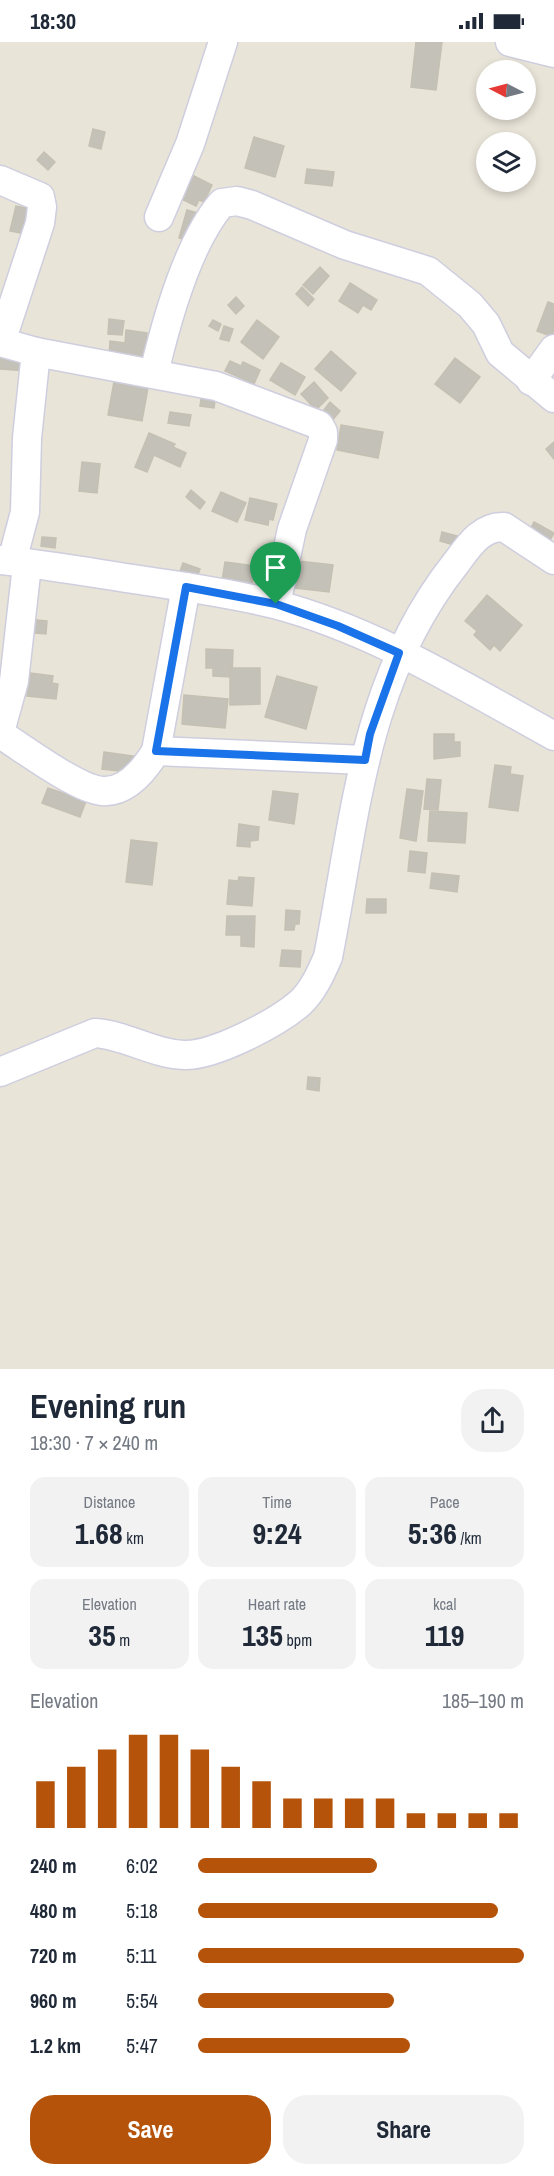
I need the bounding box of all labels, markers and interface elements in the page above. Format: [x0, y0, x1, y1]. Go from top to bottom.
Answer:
text: 18:30 [30, 6, 76, 36]
north arrow [476, 60, 536, 120]
map controls [476, 60, 536, 192]
button: layers [476, 132, 536, 192]
pin [250, 542, 301, 604]
icon: arrive [259, 551, 292, 584]
text: Evening run [30, 1384, 186, 1428]
button: share [461, 1389, 524, 1452]
text: 18:30 · 7 × 240 m [30, 1429, 158, 1456]
text: Distance [83, 1491, 135, 1513]
text: Time [262, 1491, 292, 1513]
text: Pace [430, 1491, 460, 1513]
text: 1.68 [75, 1513, 123, 1553]
text: 9:24 [252, 1513, 302, 1553]
text: 5:36 [408, 1513, 457, 1553]
text: km [123, 1527, 144, 1549]
text: /km [457, 1527, 482, 1549]
text: Elevation [82, 1593, 137, 1615]
text: Heart rate [248, 1593, 306, 1615]
text: kcal [433, 1593, 456, 1615]
text: 35 [88, 1615, 116, 1655]
text: 135 [242, 1615, 283, 1655]
text: 119 [425, 1615, 465, 1655]
text: m [116, 1629, 130, 1651]
text: bpm [283, 1629, 312, 1651]
text: Elevation [30, 1687, 98, 1714]
text: 185–190 m [442, 1687, 524, 1714]
text: 240 m [30, 1852, 77, 1879]
text: 6:02 [126, 1852, 158, 1879]
text: 480 m [30, 1897, 77, 1924]
text: 5:18 [126, 1897, 158, 1924]
text: 720 m [30, 1942, 77, 1969]
text: 5:11 [126, 1942, 157, 1969]
text: 960 m [30, 1987, 77, 2014]
text: 5:54 [126, 1987, 158, 2014]
text: 1.2 km [30, 2032, 81, 2059]
text: 5:47 [126, 2032, 158, 2059]
button: Save [30, 2095, 271, 2164]
button: Share [283, 2095, 524, 2164]

